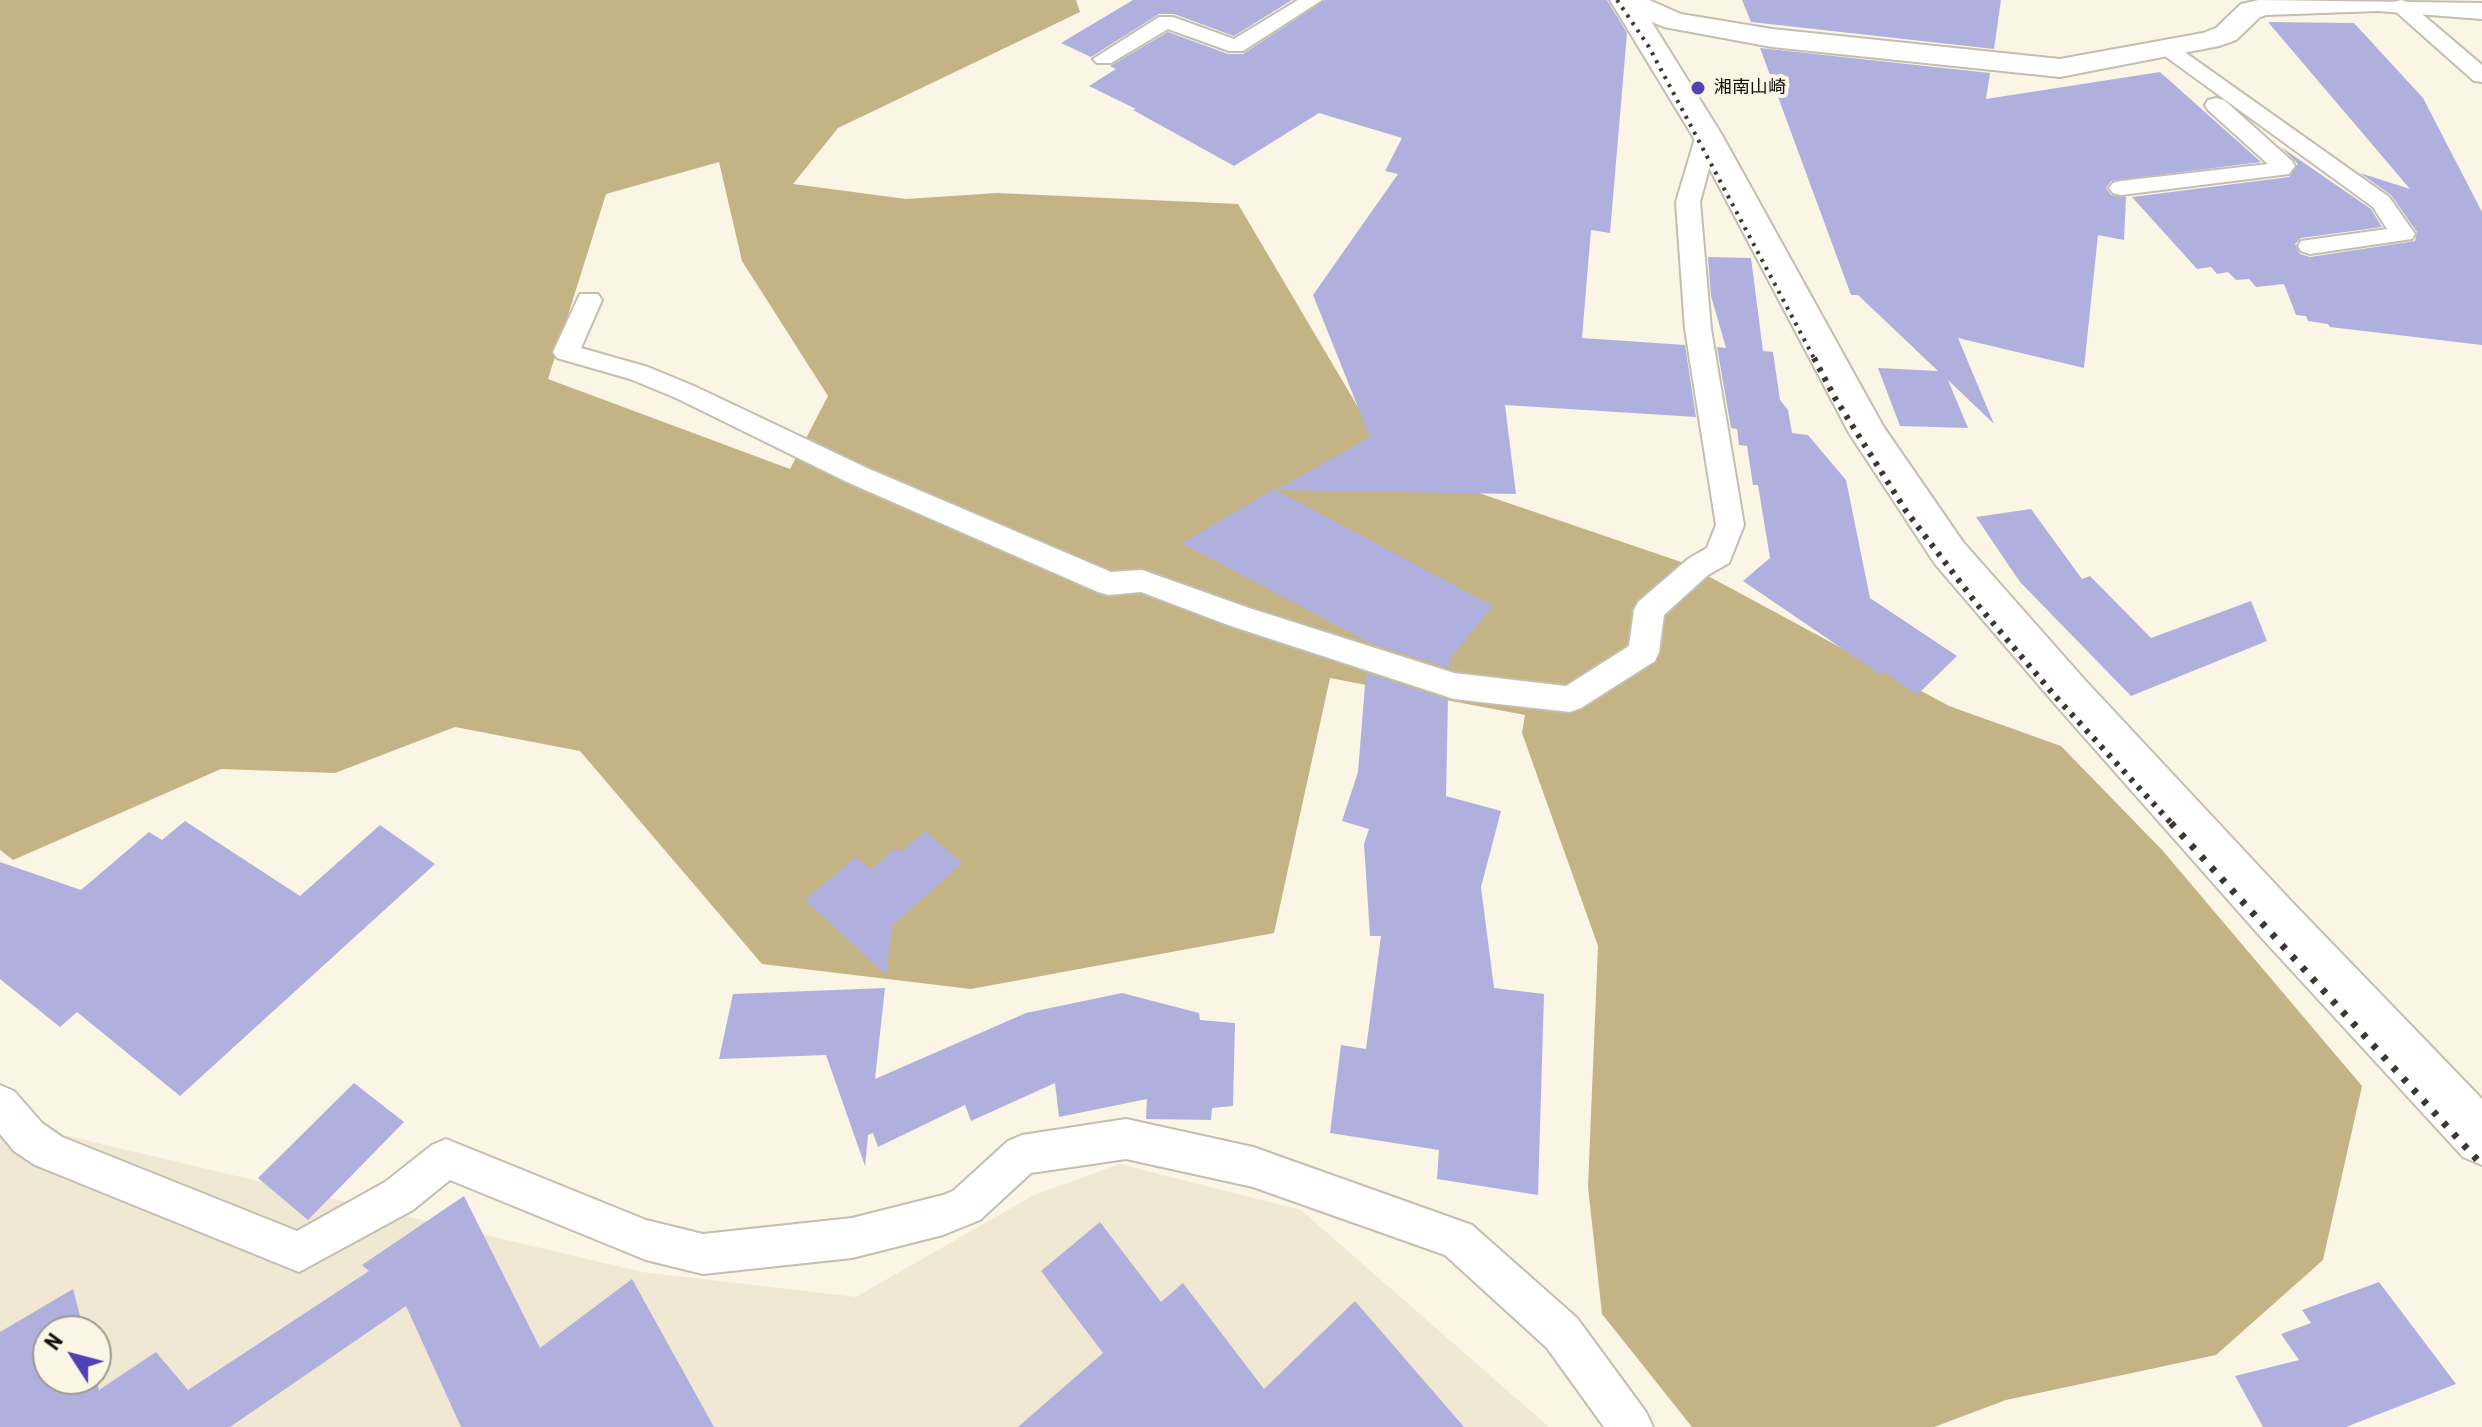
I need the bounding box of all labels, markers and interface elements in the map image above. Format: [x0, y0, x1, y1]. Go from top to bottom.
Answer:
place label: 湘南山崎 [1714, 77, 1786, 99]
marker: 湘南山崎 [1689, 79, 1707, 97]
north arrow [32, 1315, 112, 1395]
text: N [40, 1329, 68, 1355]

